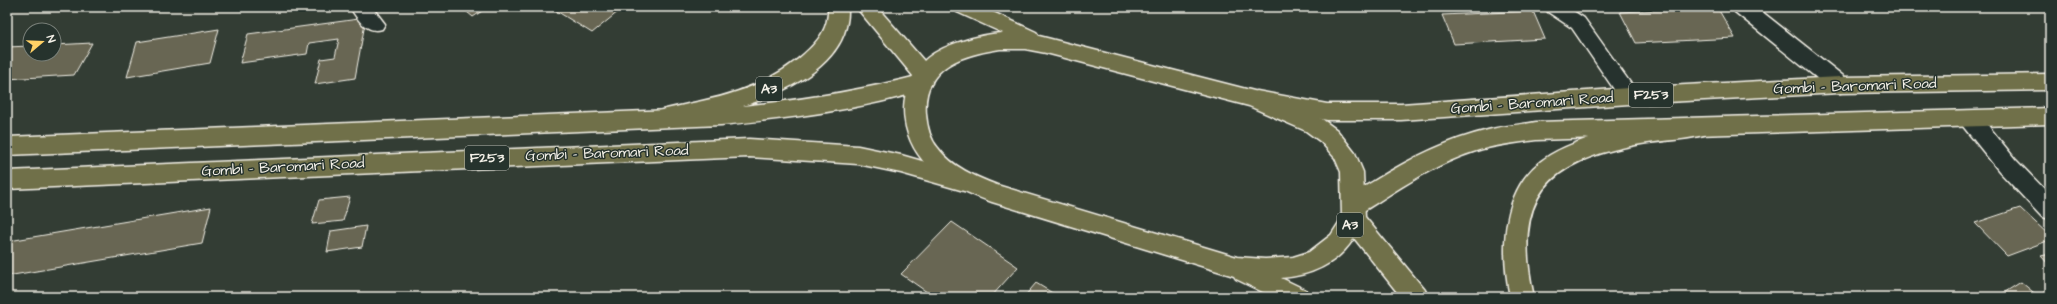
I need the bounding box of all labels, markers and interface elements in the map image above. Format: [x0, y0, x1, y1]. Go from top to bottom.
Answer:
north arrow [22, 22, 62, 62]
text: N [43, 33, 59, 45]
street label: Gombi - Baromari Road [1773, 73, 1937, 99]
road number: A3 [756, 77, 782, 101]
road number: F253 [1629, 83, 1673, 107]
street label: Gombi - Baromari Road [1450, 87, 1614, 119]
street label: Gombi - Baromari Road [525, 140, 689, 166]
road number: F253 [465, 146, 509, 170]
street label: Gombi - Baromari Road [201, 152, 365, 182]
road number: A3 [1337, 213, 1363, 237]

